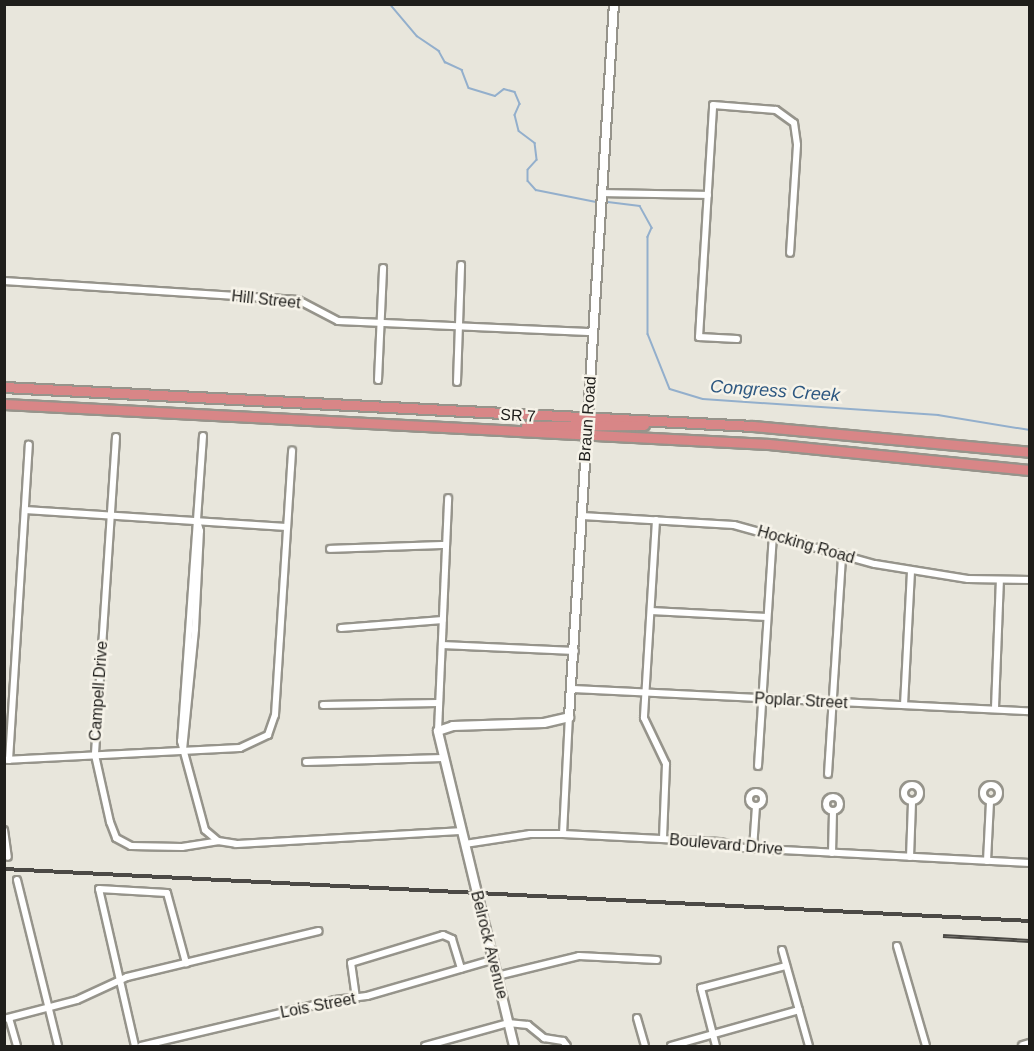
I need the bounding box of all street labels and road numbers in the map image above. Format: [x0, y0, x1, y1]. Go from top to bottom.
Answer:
street label: Hill Street [231, 287, 301, 313]
street label: Braun Road [575, 376, 601, 462]
street label: SR 7 [500, 405, 536, 427]
street label: Hocking Road [755, 522, 857, 568]
street label: Campell Drive [86, 640, 112, 742]
street label: Poplar Street [754, 689, 848, 713]
street label: Boulevard Drive [668, 830, 784, 860]
street label: Belrock Avenue [466, 888, 512, 1002]
street label: Lois Street [279, 989, 357, 1023]

